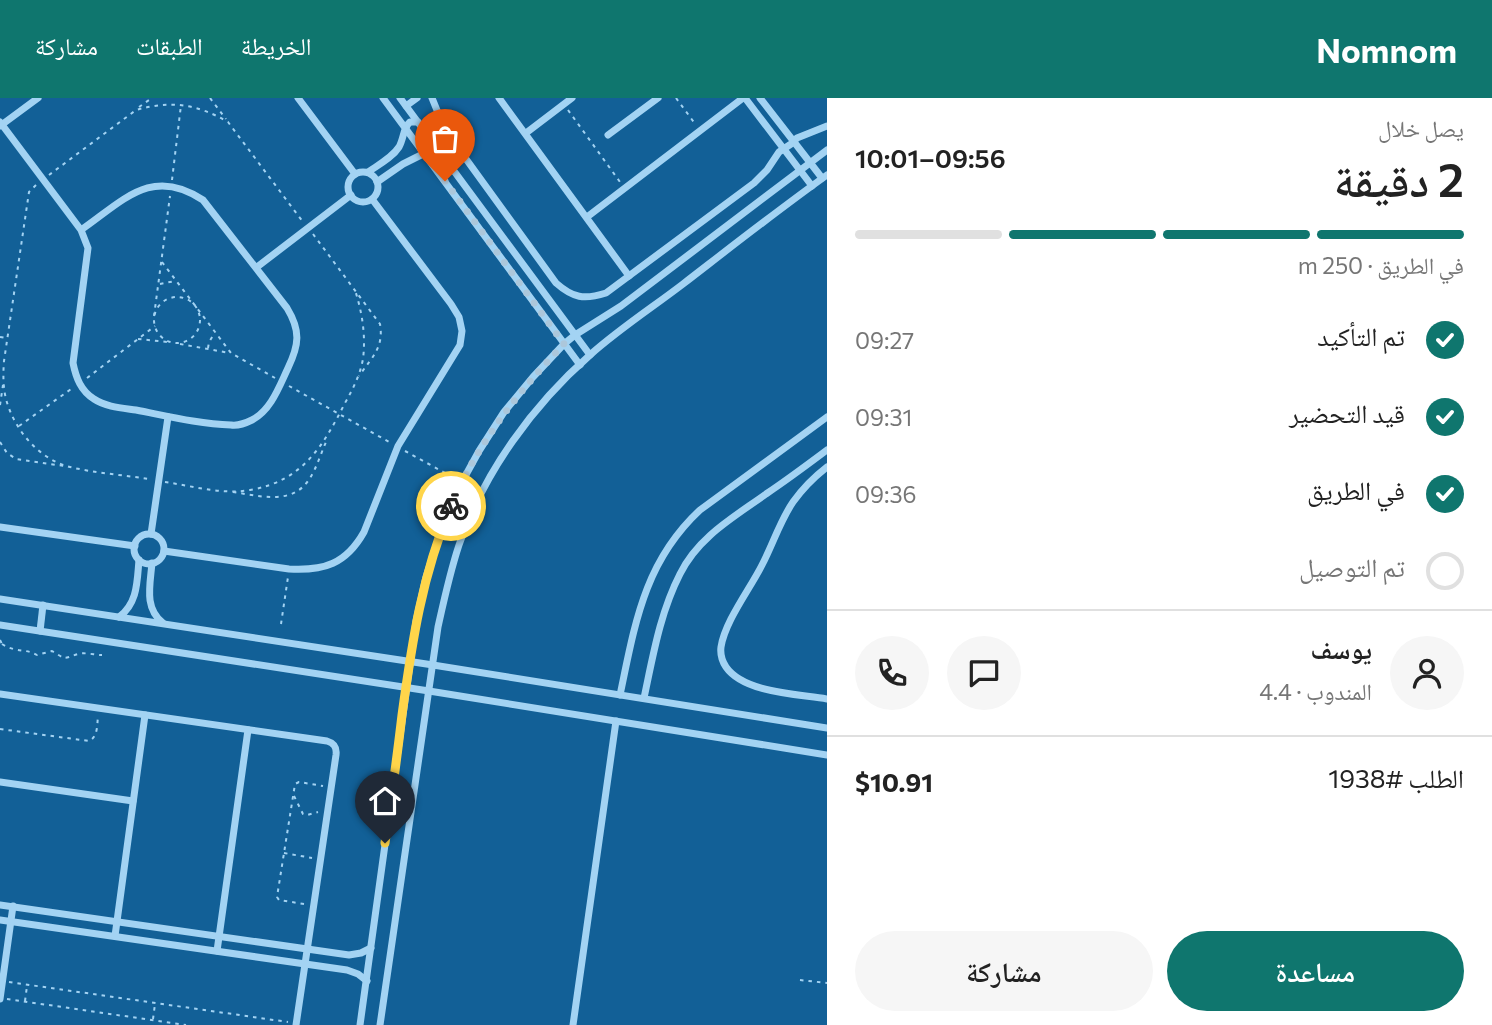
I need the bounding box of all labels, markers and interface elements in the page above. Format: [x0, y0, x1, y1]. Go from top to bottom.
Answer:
text: Nomnom [1316, 29, 1457, 70]
text: مشاركة [35, 31, 98, 60]
text: الطبقات [136, 31, 203, 60]
text: الخريطة [241, 31, 311, 60]
pin [415, 109, 475, 181]
text: يصل خلال [1378, 114, 1464, 142]
icon: bag [426, 120, 464, 158]
text: 09:56–10:01 [855, 142, 1006, 173]
text: 2 دقيقة [1334, 150, 1464, 206]
text: في الطريق · 250 m [1298, 251, 1464, 279]
text: تم التأكيد [1317, 320, 1405, 351]
icon: check [1426, 321, 1464, 359]
text: 09:27 [855, 326, 914, 354]
text: قيد التحضير [1289, 397, 1405, 428]
icon: check [1426, 398, 1464, 436]
text: 09:31 [855, 403, 912, 431]
courier [416, 471, 486, 541]
text: في الطريق [1307, 474, 1405, 505]
icon: check [1426, 475, 1464, 513]
text: 09:36 [855, 480, 916, 508]
icon: bike [432, 487, 470, 525]
text: تم التوصيل [1299, 551, 1405, 582]
text: يوسف [1311, 633, 1372, 664]
button: phone [855, 636, 929, 710]
button: chat [947, 636, 1021, 710]
button: person [1390, 636, 1464, 710]
text: المندوب · 4.4 [1259, 677, 1372, 705]
text: الطلب #1938 [1328, 762, 1464, 793]
text: $10.91 [855, 766, 933, 797]
pin [355, 771, 415, 843]
icon: home [366, 782, 404, 820]
button: مشاركة [855, 931, 1153, 1011]
button: مساعدة [1167, 931, 1464, 1011]

